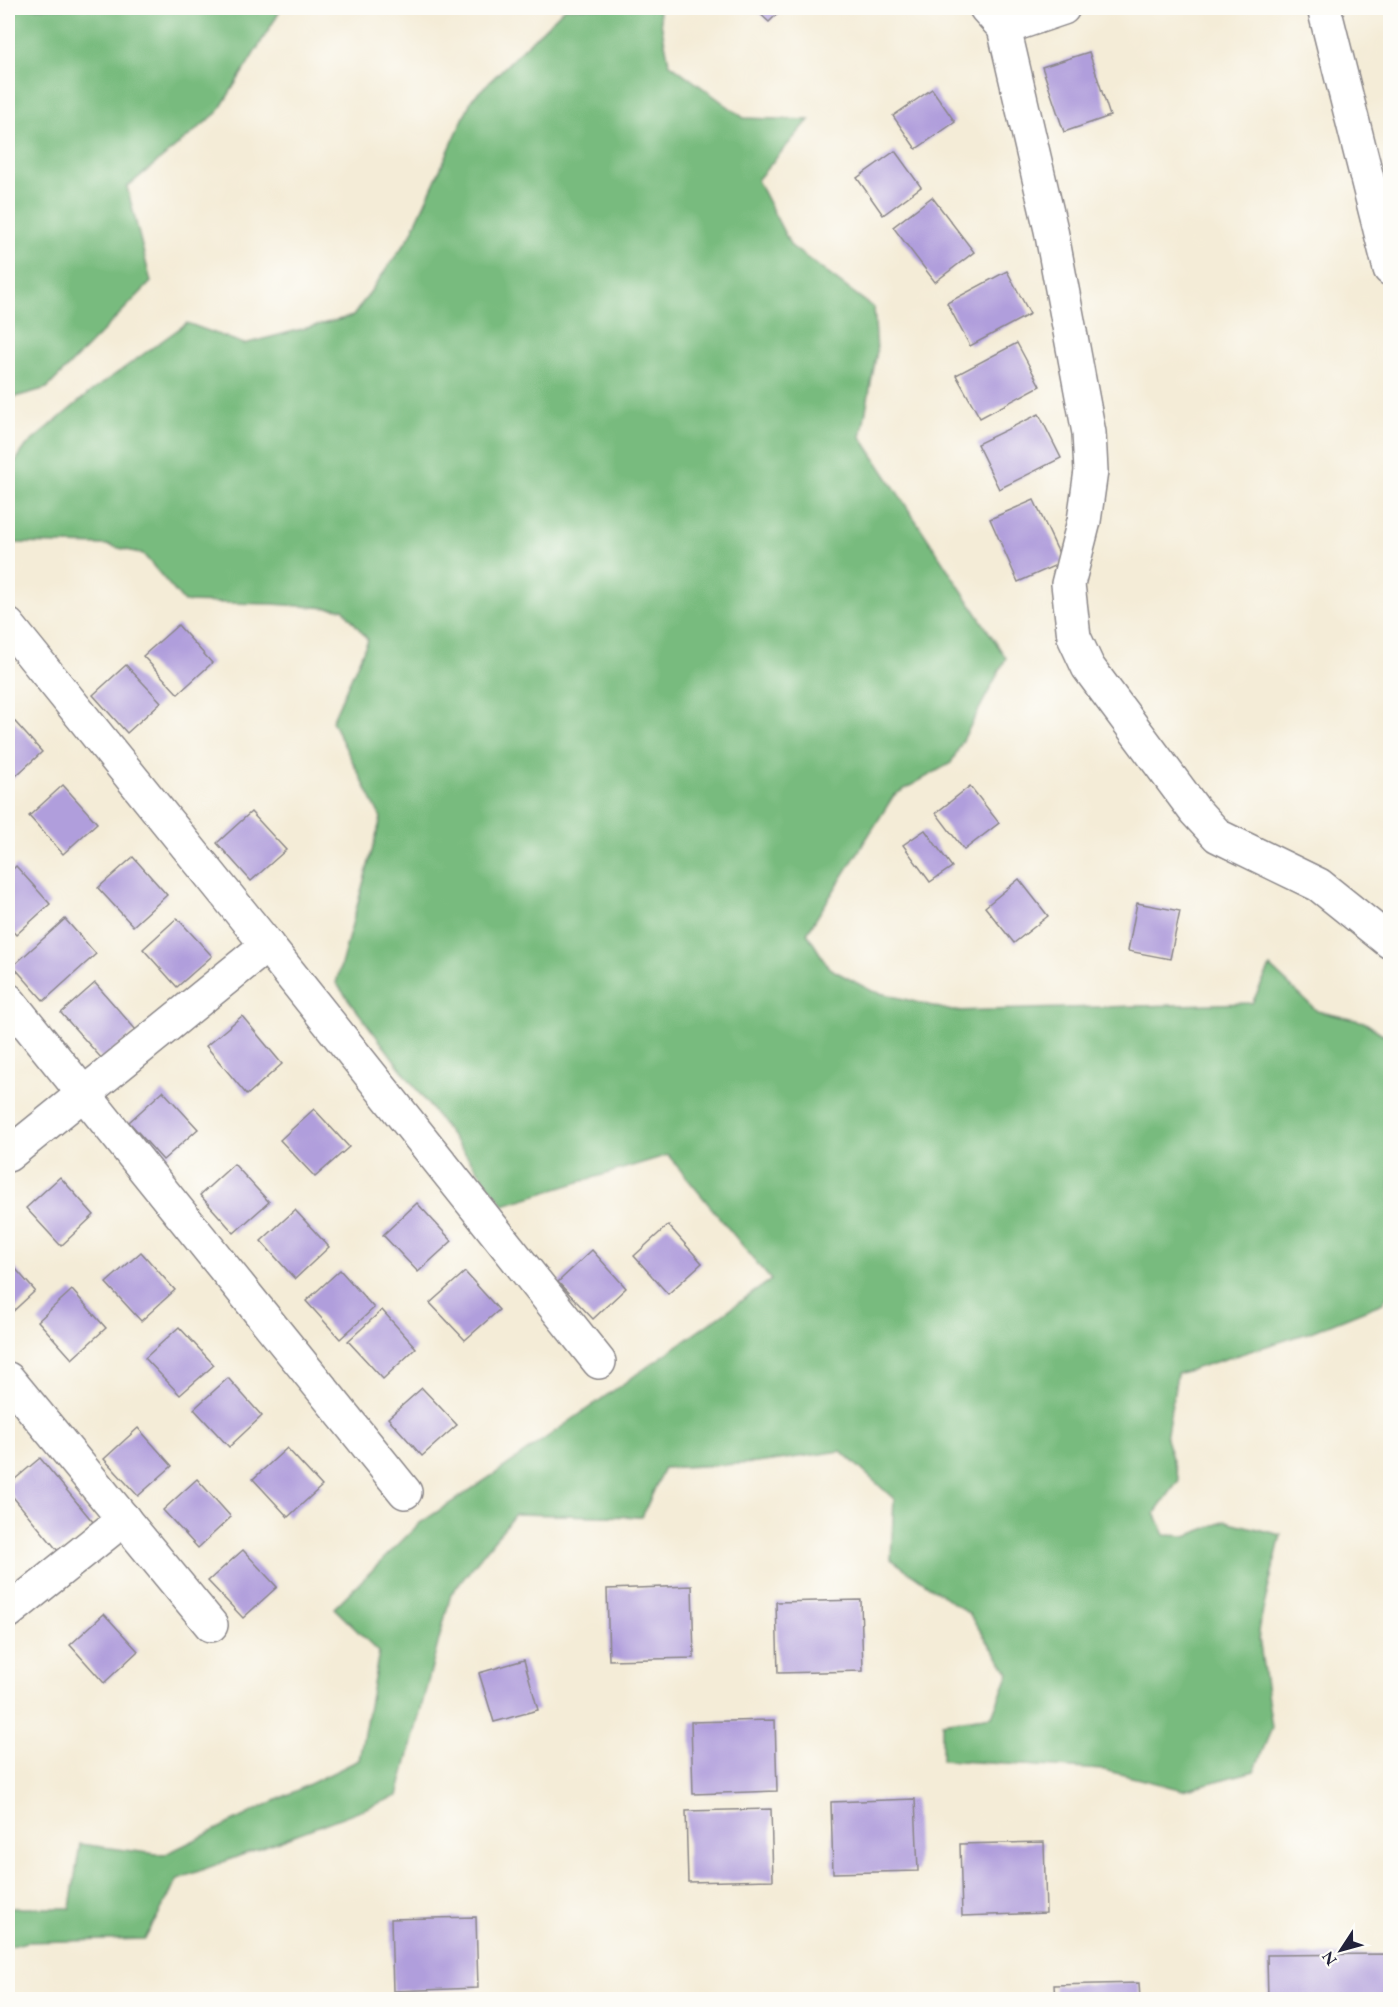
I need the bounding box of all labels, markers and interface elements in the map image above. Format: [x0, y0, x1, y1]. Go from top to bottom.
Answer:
north arrow [1311, 1920, 1371, 1980]
text: N [1317, 1947, 1342, 1970]

